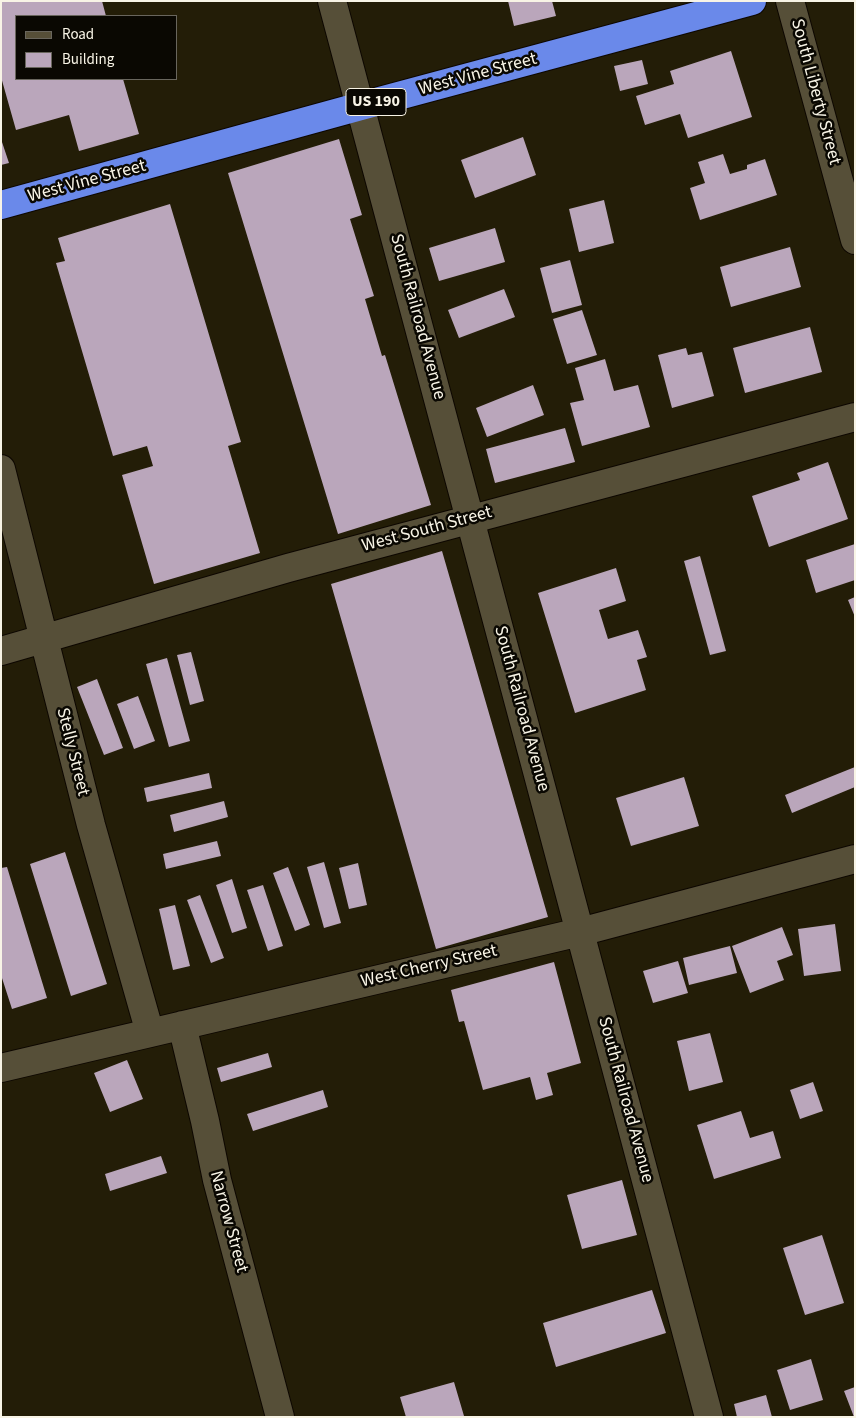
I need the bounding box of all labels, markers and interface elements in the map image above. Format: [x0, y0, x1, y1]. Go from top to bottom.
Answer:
legend [15, 15, 178, 80]
street label: South Liberty Street [785, 17, 845, 167]
text: Road [62, 24, 94, 45]
text: Building [62, 49, 114, 70]
street label: West Vine Street [417, 49, 539, 101]
road number: US 190 [346, 88, 406, 115]
street label: West Vine Street [26, 156, 148, 208]
street label: South Railroad Avenue [384, 232, 450, 402]
street label: West South Street [360, 502, 494, 558]
street label: South Railroad Avenue [488, 624, 554, 794]
street label: Stelly Street [51, 706, 93, 798]
street label: West Cherry Street [359, 941, 499, 993]
street label: South Railroad Avenue [592, 1015, 658, 1185]
street label: Narrow Street [204, 1169, 252, 1275]

